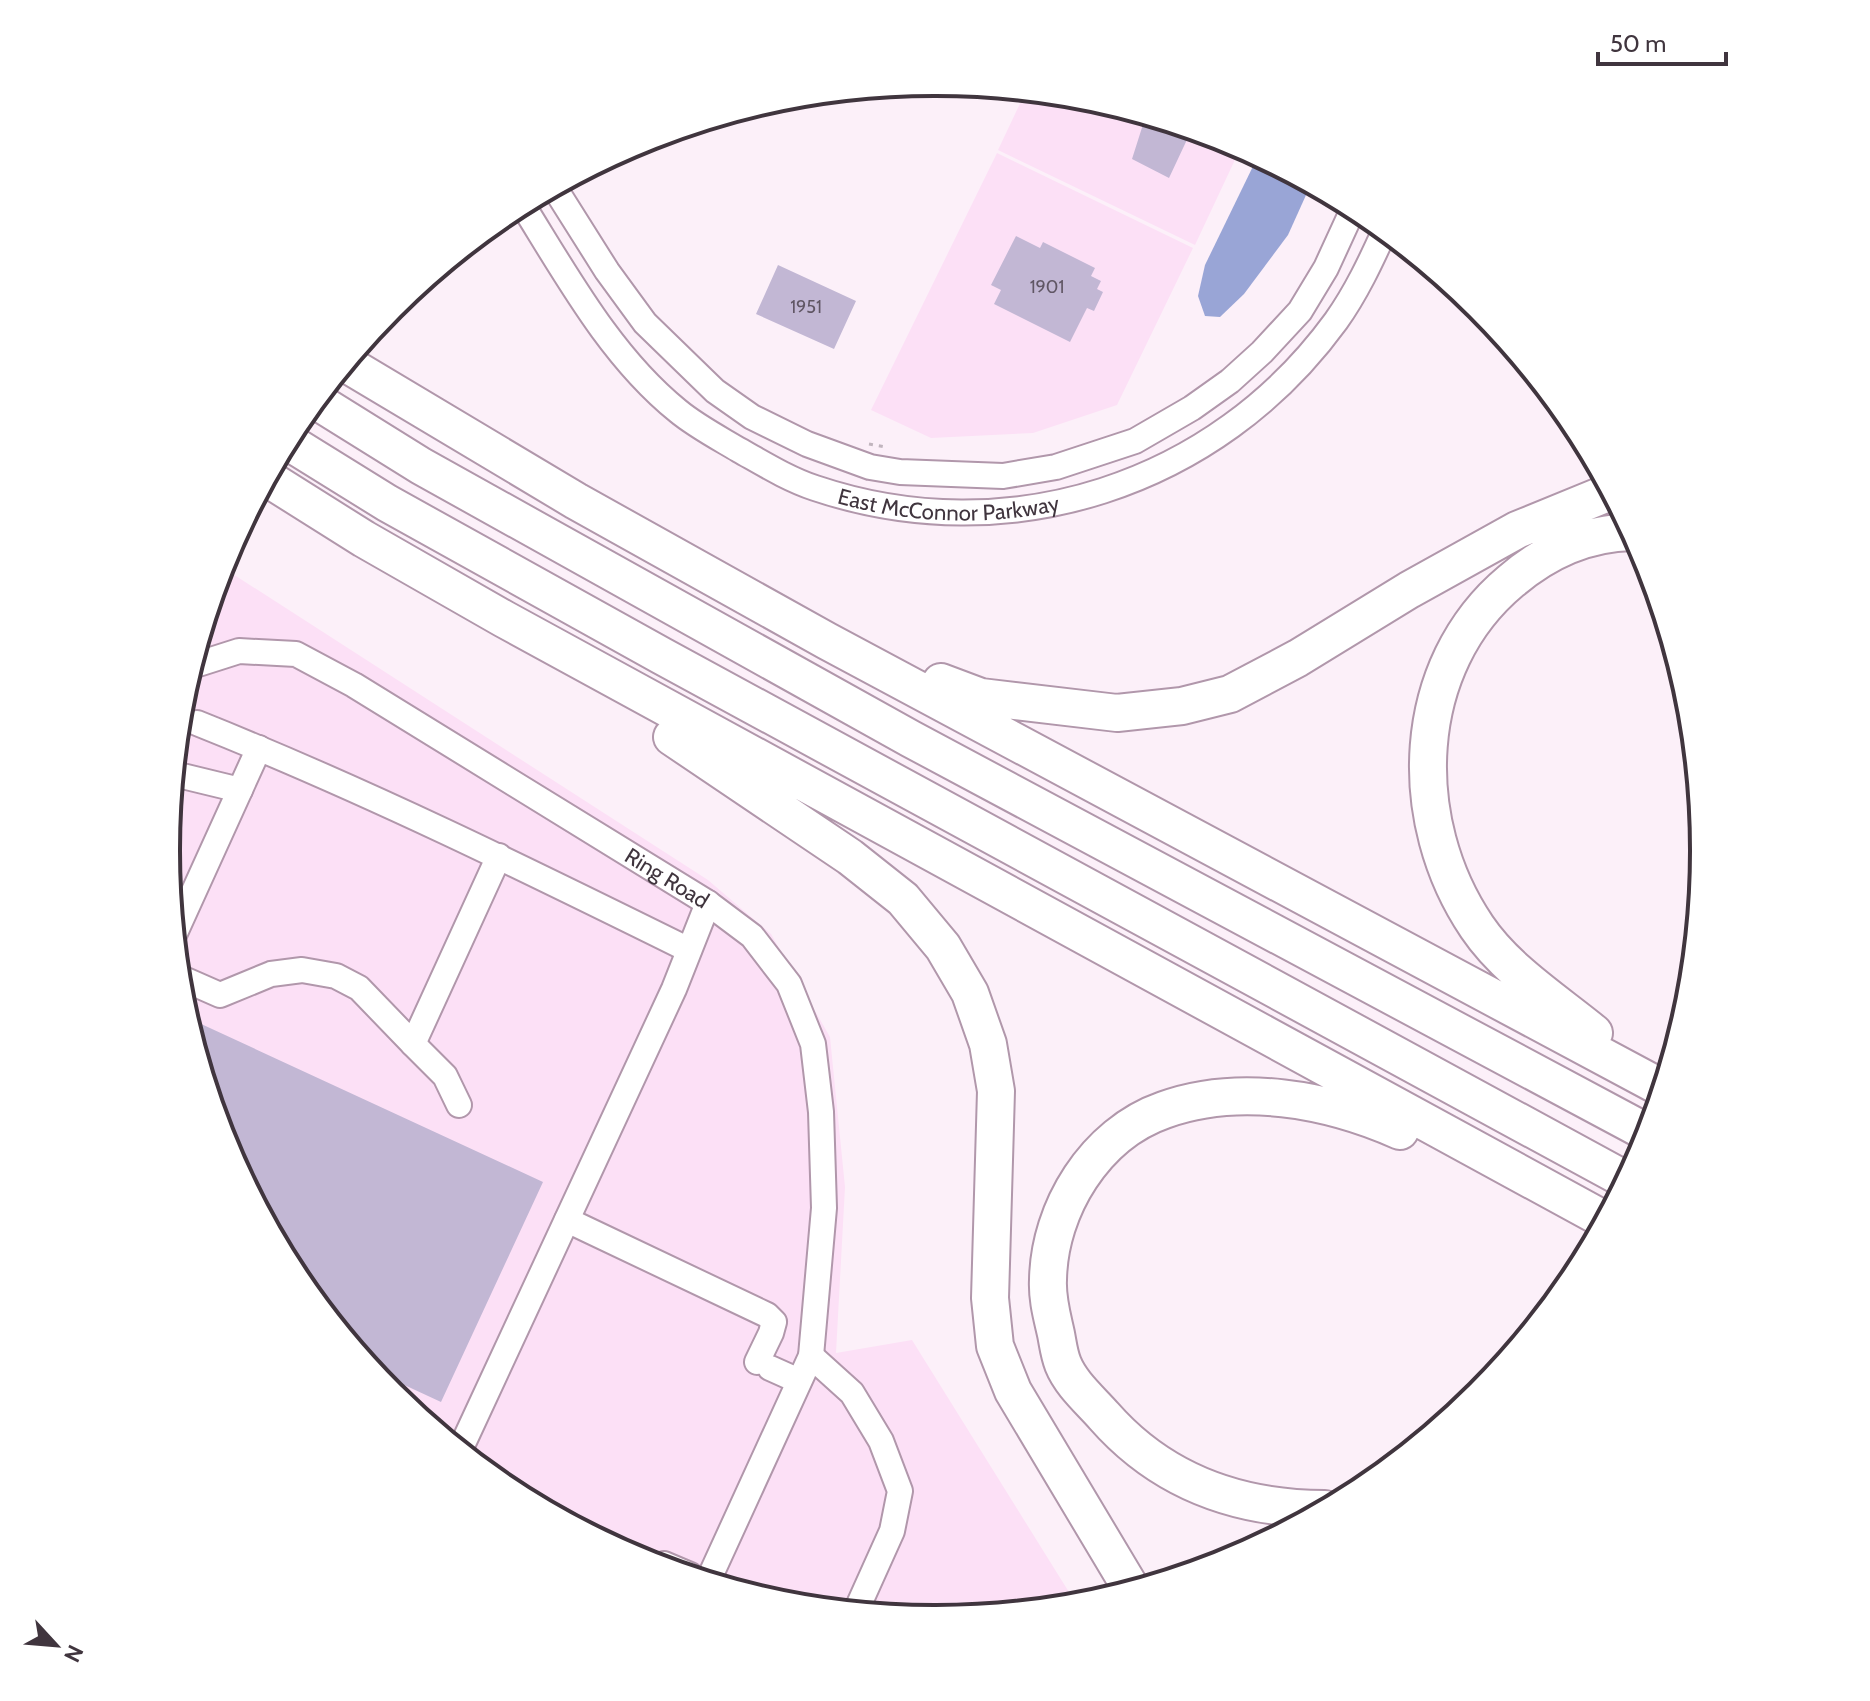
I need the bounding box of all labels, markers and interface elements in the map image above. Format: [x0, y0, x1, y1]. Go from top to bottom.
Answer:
scale bar [1598, 16, 1726, 66]
text: 50 m [1610, 29, 1666, 58]
house number: 1901 [1030, 276, 1064, 298]
house number: 1951 [790, 296, 822, 318]
street label: East McConnor Parkway [835, 483, 1062, 527]
street label: Ring Road [620, 842, 714, 914]
north arrow [16, 1605, 96, 1685]
text: N [58, 1641, 89, 1666]

